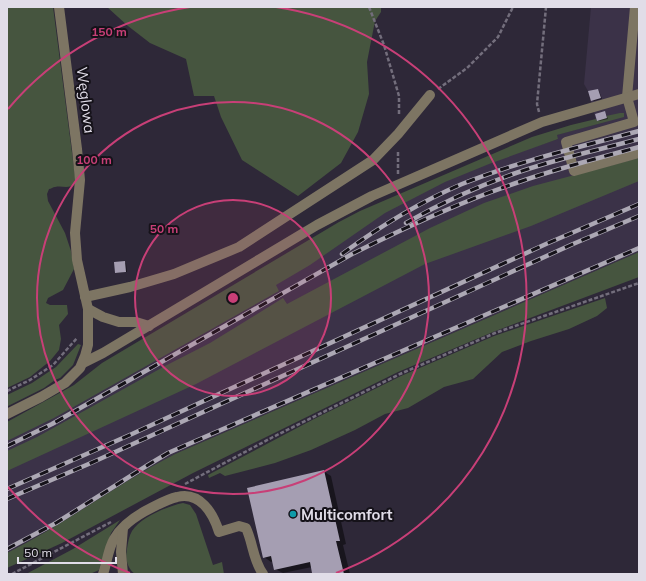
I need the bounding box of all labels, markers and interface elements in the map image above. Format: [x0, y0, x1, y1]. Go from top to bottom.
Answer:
text: 150 m [91, 24, 127, 39]
street label: Węglowa [72, 66, 100, 134]
text: 100 m [76, 152, 112, 167]
text: 50 m [150, 221, 178, 236]
centre of rings [226, 291, 240, 305]
place label: Multicomfort [301, 505, 393, 524]
marker: Multicomfort [288, 509, 298, 519]
scale bar [18, 539, 116, 565]
text: 50 m [24, 545, 52, 560]

